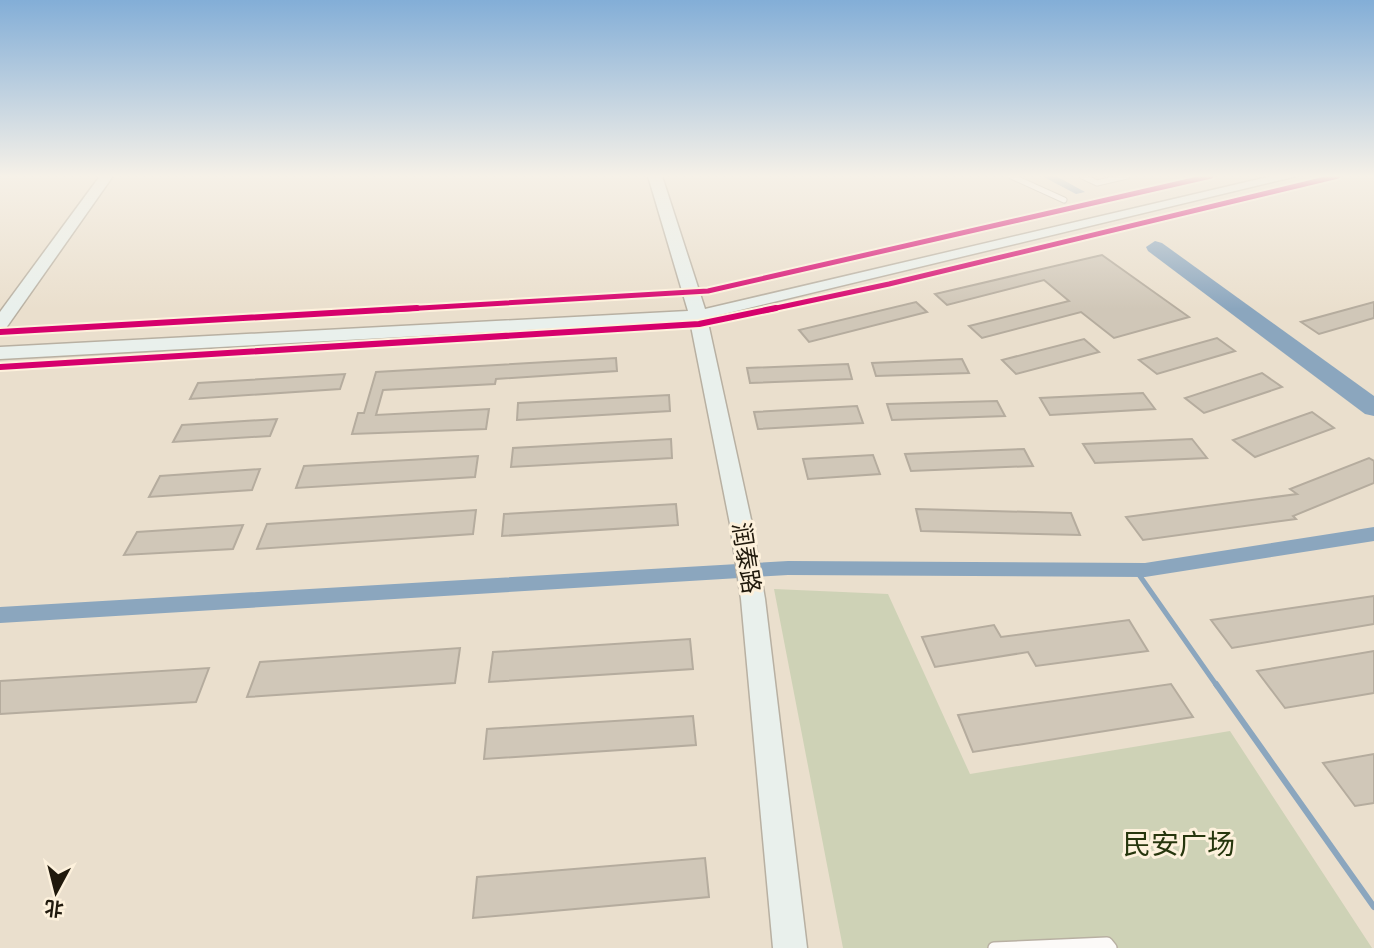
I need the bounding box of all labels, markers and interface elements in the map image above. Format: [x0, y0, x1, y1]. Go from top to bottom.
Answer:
street label: 润泰路 [727, 520, 765, 596]
park label: 民安广场 [1123, 828, 1235, 861]
north arrow [21, 857, 91, 927]
text: 北 [43, 896, 65, 921]

